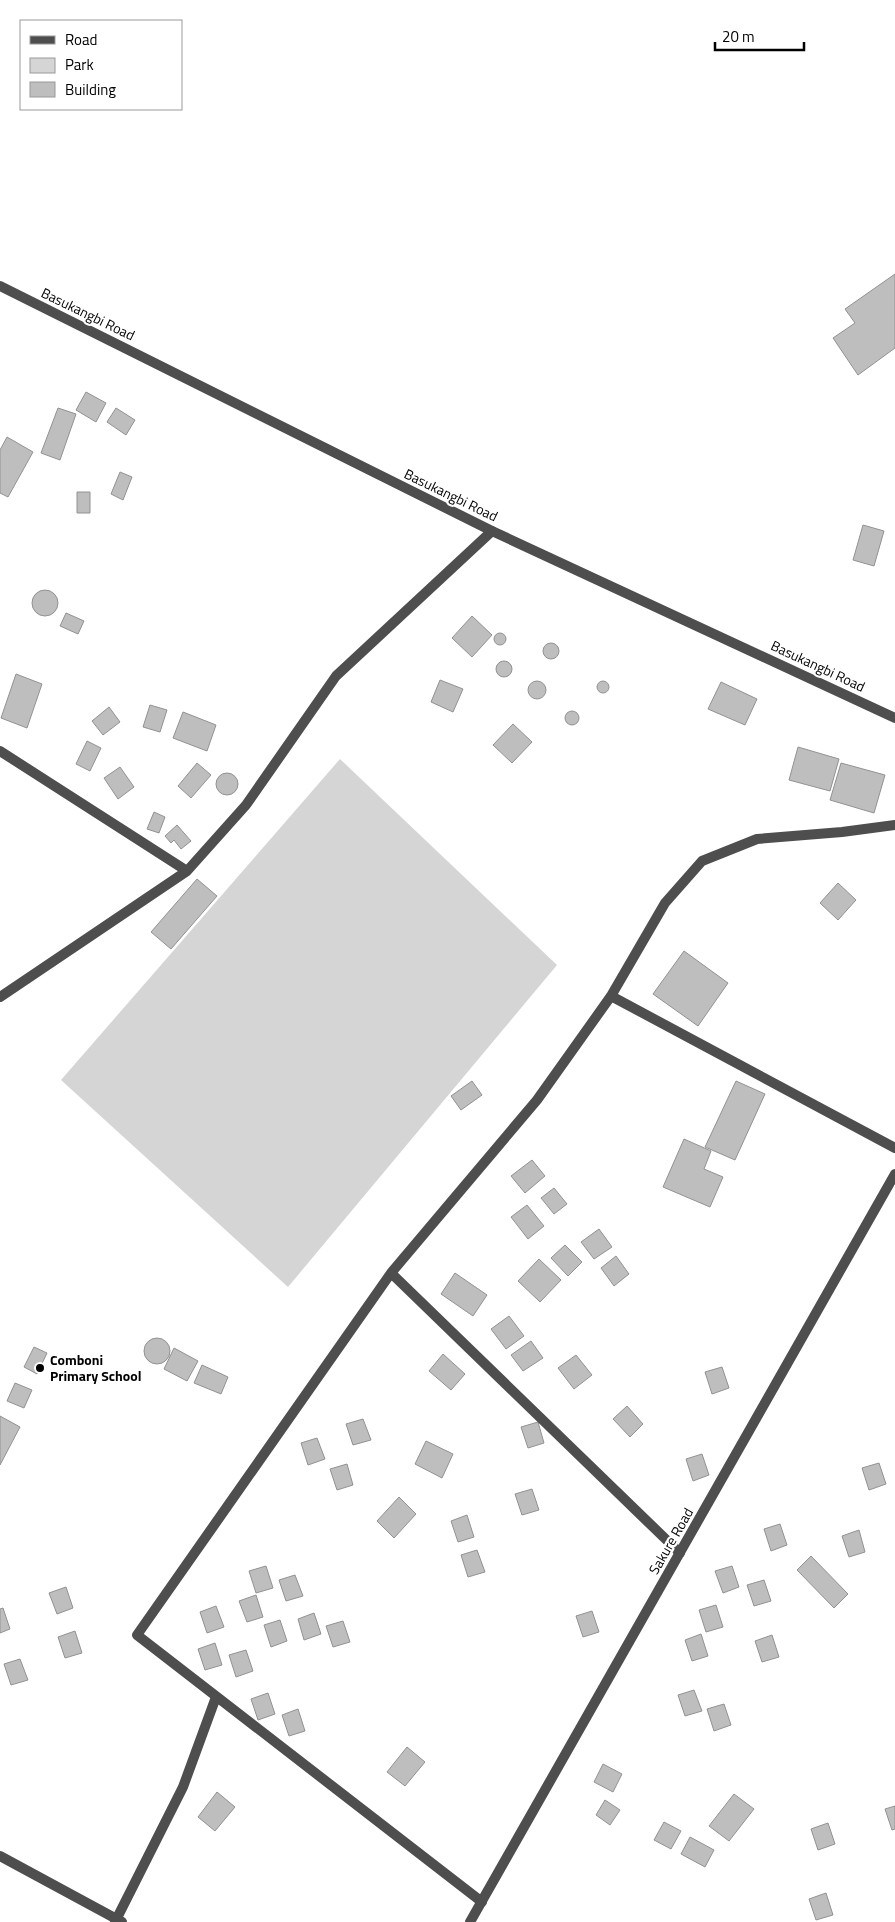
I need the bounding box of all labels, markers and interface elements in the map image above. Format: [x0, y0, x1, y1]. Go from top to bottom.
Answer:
legend [20, 20, 182, 110]
scale bar [715, 20, 804, 52]
text: 20 m [722, 25, 755, 48]
text: Road [65, 28, 97, 51]
text: Park [65, 53, 94, 76]
text: Building [65, 78, 116, 101]
street label: Basukangbi Road [38, 282, 139, 345]
street label: Basukangbi Road [401, 463, 502, 526]
street label: Basukangbi Road [768, 635, 869, 697]
place label: Comboni Primary School [50, 1349, 142, 1386]
marker: Comboni Primary School [34, 1362, 46, 1374]
street label: Sakure Road [643, 1503, 698, 1578]

